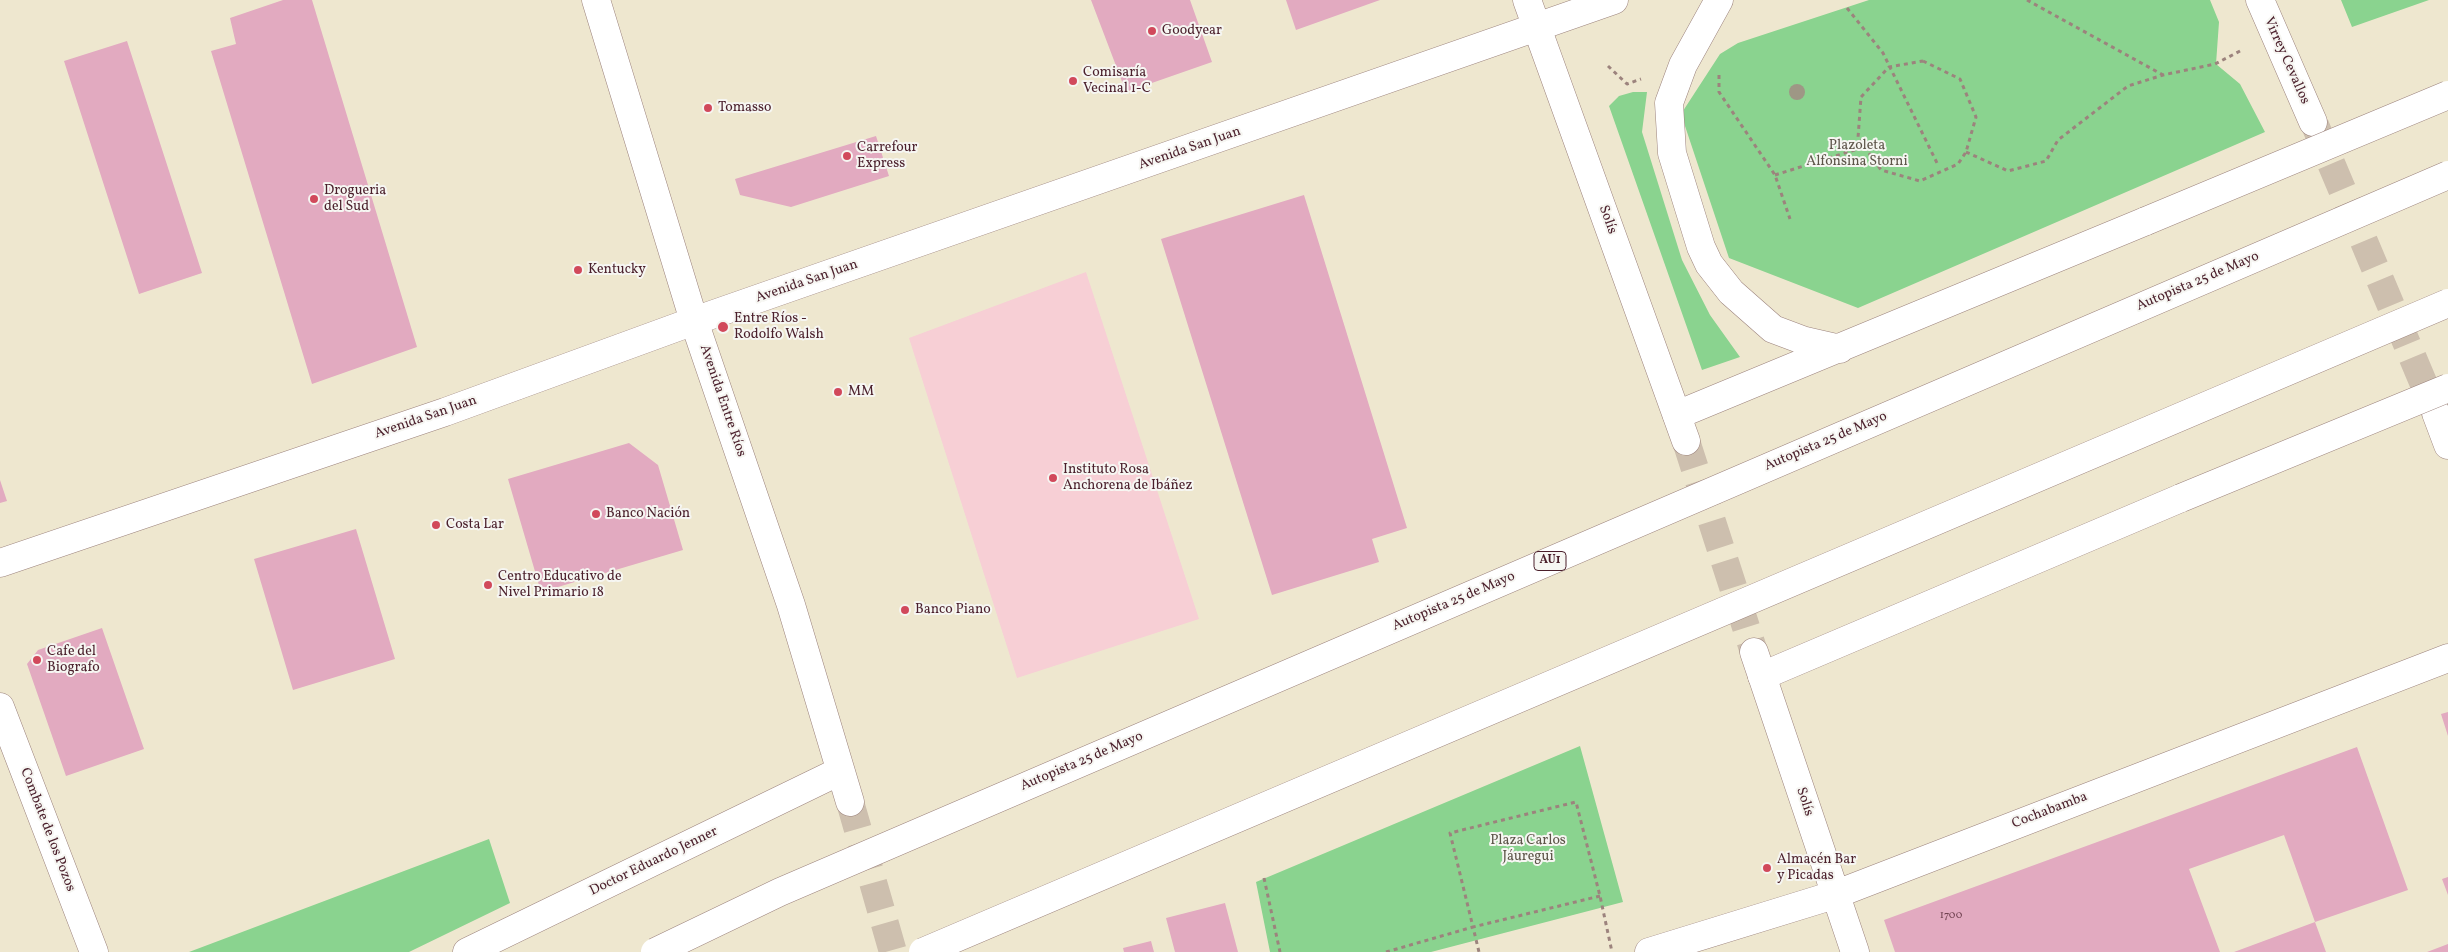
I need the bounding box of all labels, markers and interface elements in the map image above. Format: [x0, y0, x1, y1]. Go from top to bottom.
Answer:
street label: Virrey Cevallos [2259, 15, 2313, 107]
place label: Goodyear [1162, 23, 1222, 39]
marker: Goodyear [1146, 25, 1158, 37]
place label: Comisaría Vecinal 1-C [1083, 65, 1151, 98]
marker: Comisaría Vecinal 1-C [1067, 75, 1079, 87]
place label: Tomasso [718, 100, 771, 116]
marker: Tomasso [702, 102, 714, 114]
street label: Avenida San Juan [1137, 124, 1243, 174]
park label: Plazoleta Alfonsina Storni [1806, 138, 1908, 170]
place label: Carrefour Express [857, 140, 917, 172]
marker: Carrefour Express [841, 150, 853, 162]
place label: Drogueria del Sud [324, 183, 386, 216]
marker: Drogueria del Sud [308, 193, 320, 205]
street label: Solís [1594, 203, 1620, 237]
street label: Autopista 25 de Mayo [2134, 249, 2262, 315]
street label: Avenida San Juan [754, 257, 860, 307]
place label: Kentucky [588, 262, 646, 278]
marker: Kentucky [572, 264, 584, 276]
place label: Entre Ríos - Rodolfo Walsh [734, 311, 824, 344]
marker: Entre Ríos - Rodolfo Walsh [716, 320, 730, 334]
street label: Avenida Entre Ríos [695, 343, 749, 459]
place label: MM [848, 384, 874, 400]
marker: MM [832, 386, 844, 398]
street label: Avenida San Juan [373, 393, 479, 443]
street label: Autopista 25 de Mayo [1762, 409, 1890, 475]
place label: Instituto Rosa Anchorena de Ibáñez [1063, 462, 1192, 494]
marker: Instituto Rosa Anchorena de Ibáñez [1047, 472, 1059, 484]
place label: Banco Nación [606, 506, 690, 522]
marker: Banco Nación [590, 508, 602, 520]
place label: Costa Lar [446, 517, 504, 533]
marker: Costa Lar [430, 519, 442, 531]
road number: AU1 [1534, 552, 1566, 570]
place label: Centro Educativo de Nivel Primario 18 [498, 569, 622, 602]
street label: Autopista 25 de Mayo [1390, 569, 1518, 635]
marker: Centro Educativo de Nivel Primario 18 [482, 579, 494, 591]
place label: Banco Piano [915, 602, 991, 618]
marker: Banco Piano [899, 604, 911, 616]
place label: Cafe del Biografo [47, 644, 100, 676]
marker: Cafe del Biografo [31, 654, 43, 666]
street label: Autopista 25 de Mayo [1018, 729, 1146, 795]
street label: Combate de los Pozos [16, 766, 78, 894]
street label: Solís [1791, 785, 1817, 819]
street label: Cochabamba [2010, 789, 2090, 833]
street label: Doctor Eduardo Jenner [587, 824, 721, 900]
park label: Plaza Carlos Jáuregui [1490, 833, 1566, 866]
place label: Almacén Bar y Picadas [1777, 852, 1856, 884]
marker: Almacén Bar y Picadas [1761, 862, 1773, 874]
house number: 1700 [1940, 909, 1962, 923]

